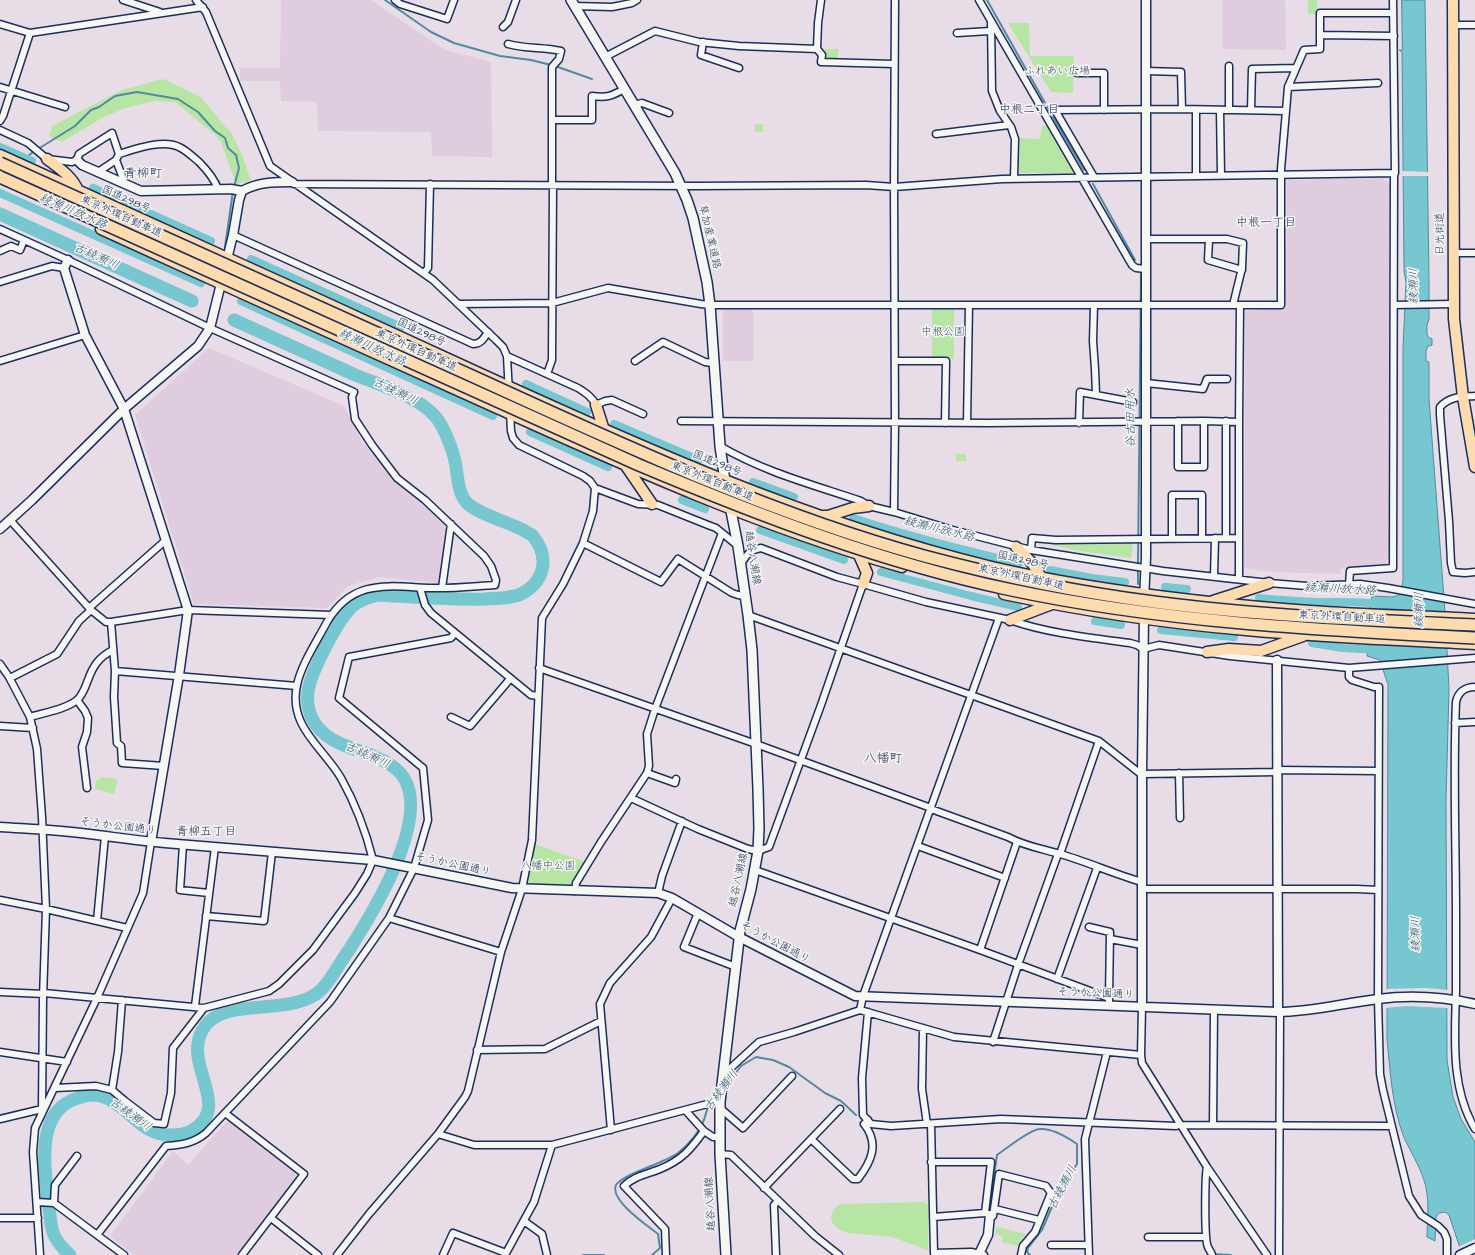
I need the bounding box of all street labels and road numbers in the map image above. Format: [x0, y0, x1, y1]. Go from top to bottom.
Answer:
street label: 国道298号 [99, 183, 153, 217]
street label: 東京外環自動車道 [78, 193, 164, 241]
street label: 草加産業道路 [695, 203, 723, 271]
street label: 日光街道 [1434, 212, 1448, 256]
street label: 国道298号 [394, 316, 448, 350]
street label: 東京外環自動車道 [373, 327, 459, 375]
street label: 国道298号 [690, 448, 744, 480]
street label: 東京外環自動車道 [669, 459, 755, 505]
street label: 越谷八潮線 [741, 530, 763, 586]
street label: 国道298号 [996, 549, 1050, 573]
street label: 東京外環自動車道 [977, 562, 1065, 594]
street label: 東京外環自動車道 [1298, 609, 1386, 627]
street label: そうか公園通り [79, 816, 157, 838]
street label: そうか公園通り [414, 851, 492, 879]
street label: 越谷八潮線 [727, 852, 751, 908]
street label: そうか公園通り [738, 919, 812, 967]
street label: そうか公園通り [1057, 986, 1135, 1002]
street label: 越谷八潮線 [703, 1176, 719, 1232]

